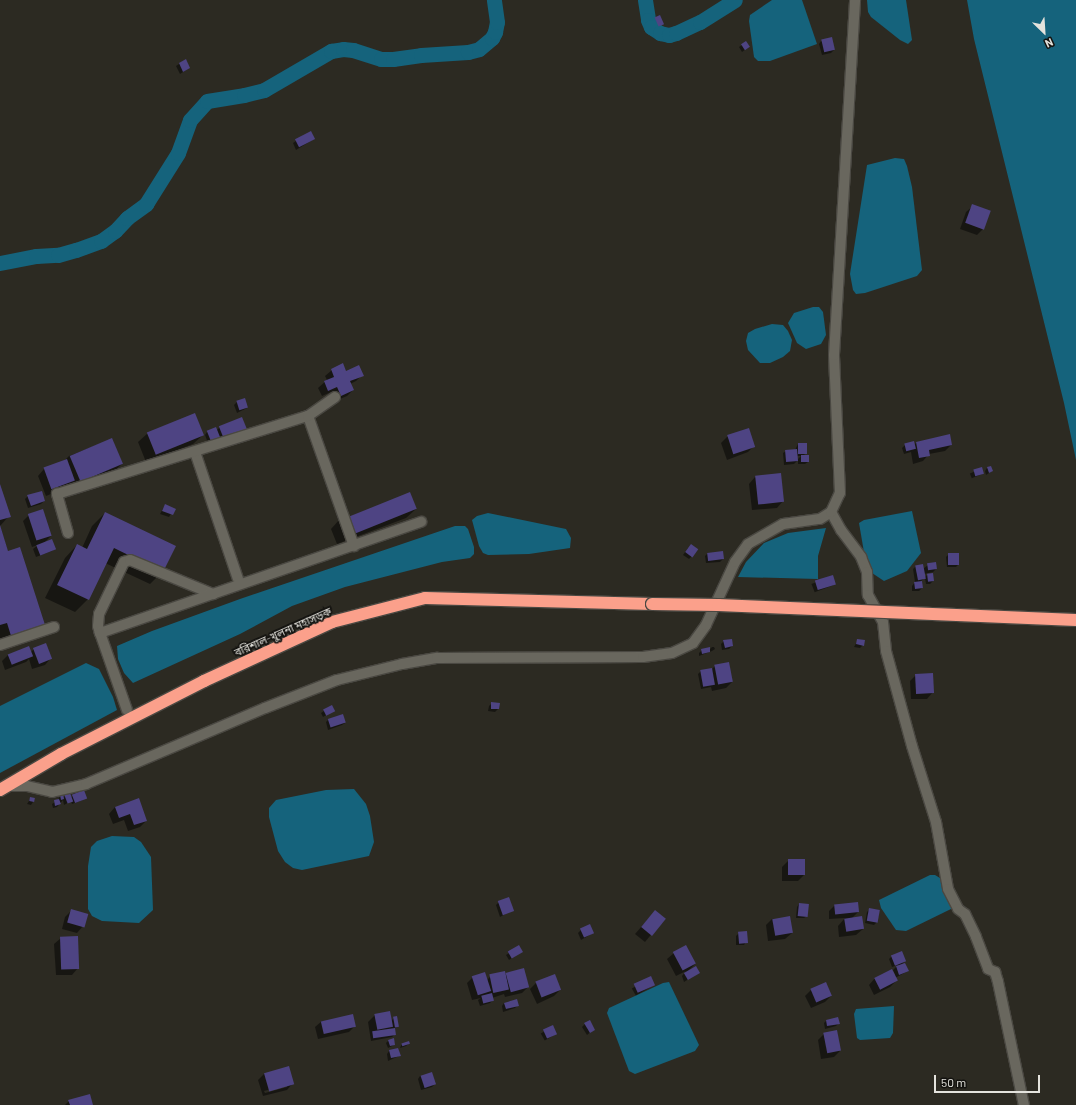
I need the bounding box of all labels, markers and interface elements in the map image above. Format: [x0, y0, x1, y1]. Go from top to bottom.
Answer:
north arrow [1024, 12, 1064, 52]
text: N [1043, 36, 1055, 51]
street label: বরিশাল-খুলনা মহাসড়ক [232, 605, 334, 659]
scale bar [936, 1067, 1042, 1093]
text: 50 m [941, 1075, 966, 1089]

